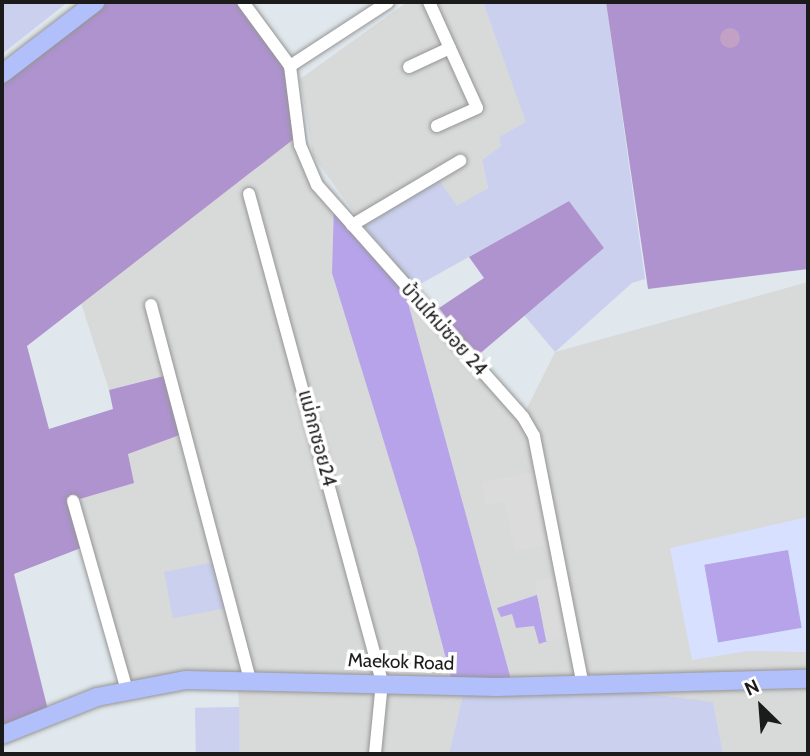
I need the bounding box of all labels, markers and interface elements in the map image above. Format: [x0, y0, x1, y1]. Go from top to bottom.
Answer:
street label: บ้านใหม่ซอย 24 [396, 278, 492, 380]
street label: แม่กกซอย24 [293, 387, 341, 489]
street label: Maekok Road [347, 649, 455, 675]
north arrow [726, 672, 796, 742]
text: N [741, 674, 763, 701]

